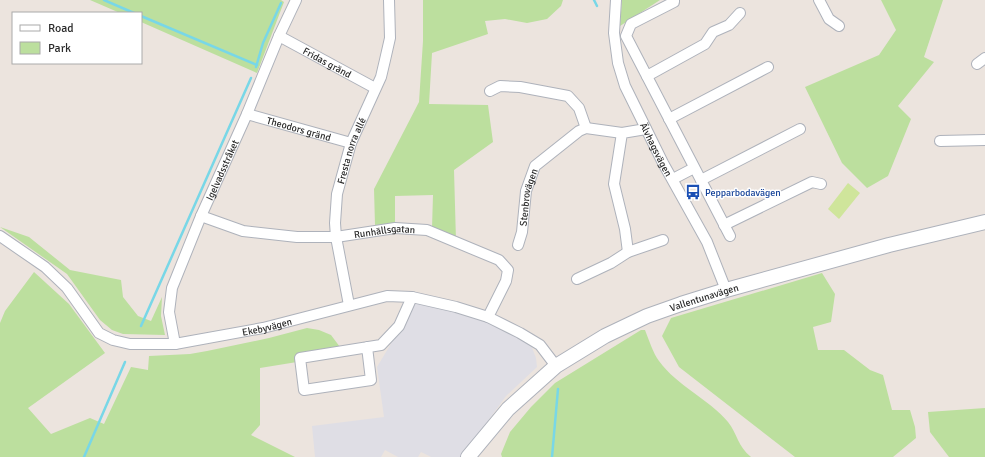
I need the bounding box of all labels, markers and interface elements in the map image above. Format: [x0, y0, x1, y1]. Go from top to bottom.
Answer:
legend [12, 12, 142, 64]
text: Road [48, 21, 74, 36]
text: Park [48, 41, 71, 56]
street label: Fridas gränd [301, 45, 353, 81]
street label: Theodors gränd [265, 115, 332, 144]
street label: Fresta norra allé [335, 116, 369, 185]
street label: Älvhagsvägen [637, 121, 674, 179]
street label: Igelvadsstråket [204, 138, 242, 202]
street label: Stenbrovägen [518, 167, 541, 227]
bus stop icon: Pepparbodavägen [684, 183, 702, 201]
place label: Pepparbodavägen [705, 187, 781, 199]
street label: Runhällsgatan [353, 223, 416, 241]
street label: Vallentunavägen [668, 282, 740, 314]
street label: Ekebyvägen [241, 316, 293, 339]

